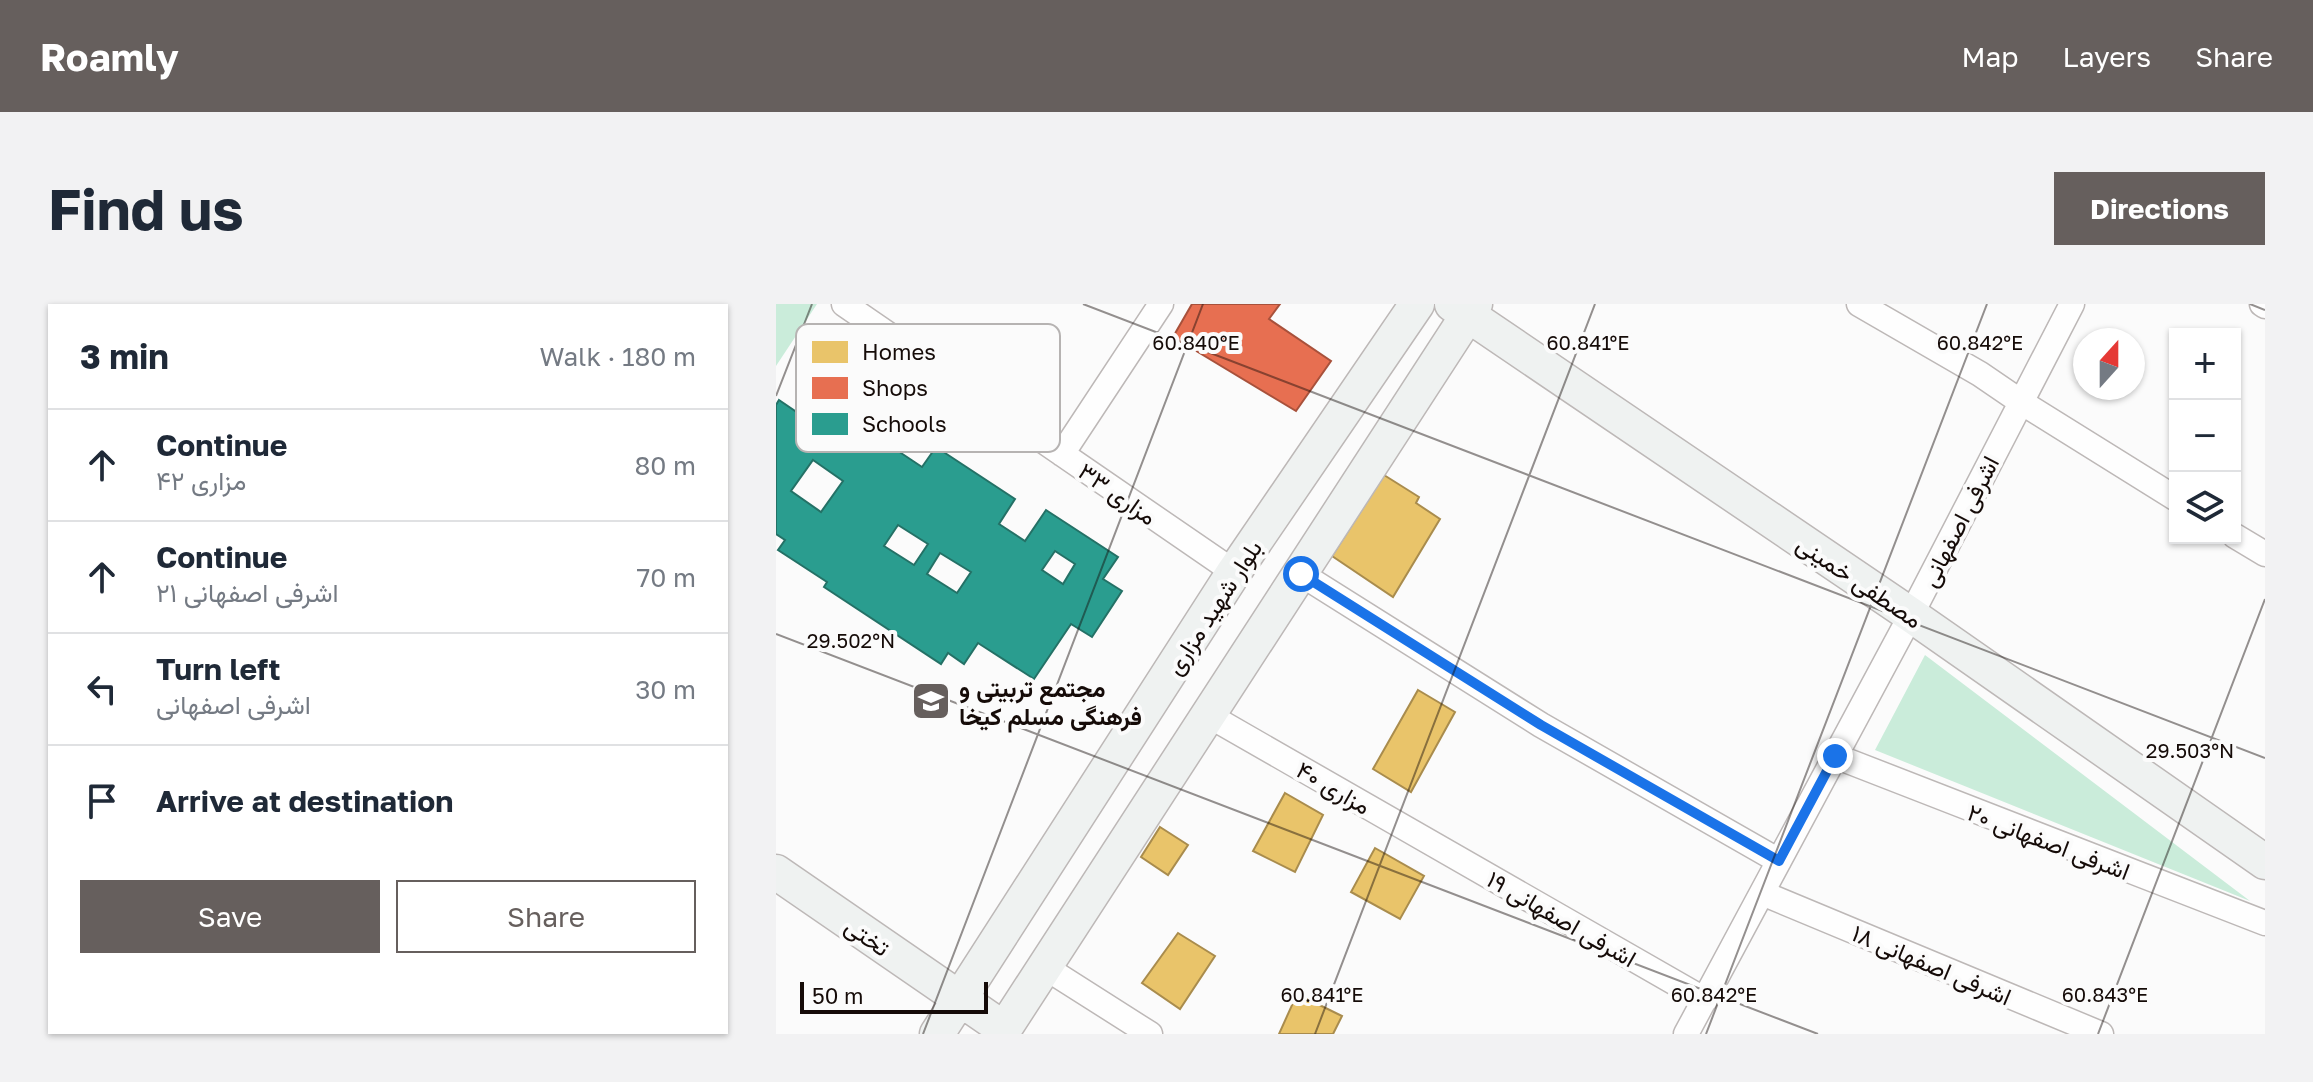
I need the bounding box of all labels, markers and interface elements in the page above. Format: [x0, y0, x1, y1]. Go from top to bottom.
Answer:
text: Roamly [40, 34, 179, 79]
text: Map [1961, 40, 2019, 73]
text: Layers [2063, 40, 2151, 73]
text: Share [2195, 40, 2273, 73]
button: Directions [2054, 172, 2265, 245]
text: Find us [48, 175, 244, 242]
legend [796, 324, 1060, 452]
north arrow [2073, 328, 2145, 400]
map controls [2169, 328, 2241, 544]
button: + [2169, 328, 2241, 400]
text: 60.840°E [1152, 330, 1240, 354]
text: 60.841°E [1547, 330, 1630, 354]
text: 60.842°E [1937, 330, 2023, 354]
text: 3 min [80, 336, 169, 376]
text: Homes [862, 338, 936, 365]
text: Walk · 180 m [539, 341, 696, 372]
text: Shops [862, 374, 928, 401]
button: − [2169, 400, 2241, 472]
text: Schools [862, 410, 947, 437]
text: Continue [156, 427, 287, 463]
icon: ahead [80, 443, 124, 487]
text: 80 m [635, 450, 696, 481]
street label: اشرفی اصفهانی [1914, 451, 2006, 592]
street label: مزاری ۳۳ [1072, 456, 1163, 532]
text: مزاری ۴۲ [156, 465, 246, 496]
button: layers [2169, 472, 2241, 544]
street label: مصطفی خمینی [1791, 528, 1928, 634]
street label: بلوار شهید مزاری [1159, 534, 1269, 681]
text: Continue [156, 539, 287, 575]
icon: ahead [80, 555, 124, 599]
route start [1283, 556, 1319, 592]
text: 70 m [637, 562, 696, 593]
text: اشرفی اصفهانی ۲۱ [156, 577, 338, 608]
text: 29.502°N [807, 628, 895, 652]
text: Turn left [156, 651, 281, 687]
icon: left [80, 667, 124, 711]
place label: مجتمع تربیتی و فرهنگی مسلم کیخا [959, 673, 1142, 733]
text: 30 m [635, 674, 696, 705]
school or university icon: مجتمع تربیتی و فرهنگی مسلم کیخا [910, 680, 952, 722]
text: اشرفی اصفهانی [156, 689, 311, 720]
route end [1817, 738, 1853, 774]
text: 29.503°N [2146, 738, 2234, 762]
street label: مزاری ۴۰ [1291, 754, 1376, 822]
icon: arrive [80, 779, 124, 823]
text: Arrive at destination [156, 783, 453, 819]
street label: اشرفی اصفهانی ۲۰ [1963, 797, 2134, 887]
street label: اشرفی اصفهانی ۱۹ [1481, 864, 1642, 974]
button: Save [80, 880, 380, 953]
button: Share [396, 880, 696, 953]
street label: تختی [839, 910, 896, 962]
street label: اشرفی اصفهانی ۱۸ [1847, 917, 2016, 1012]
scale bar [800, 978, 988, 1014]
text: 50 m [812, 982, 863, 1009]
text: 60.841°E [1281, 982, 1364, 1006]
text: 60.842°E [1671, 982, 1757, 1006]
text: 60.843°E [2062, 982, 2148, 1006]

